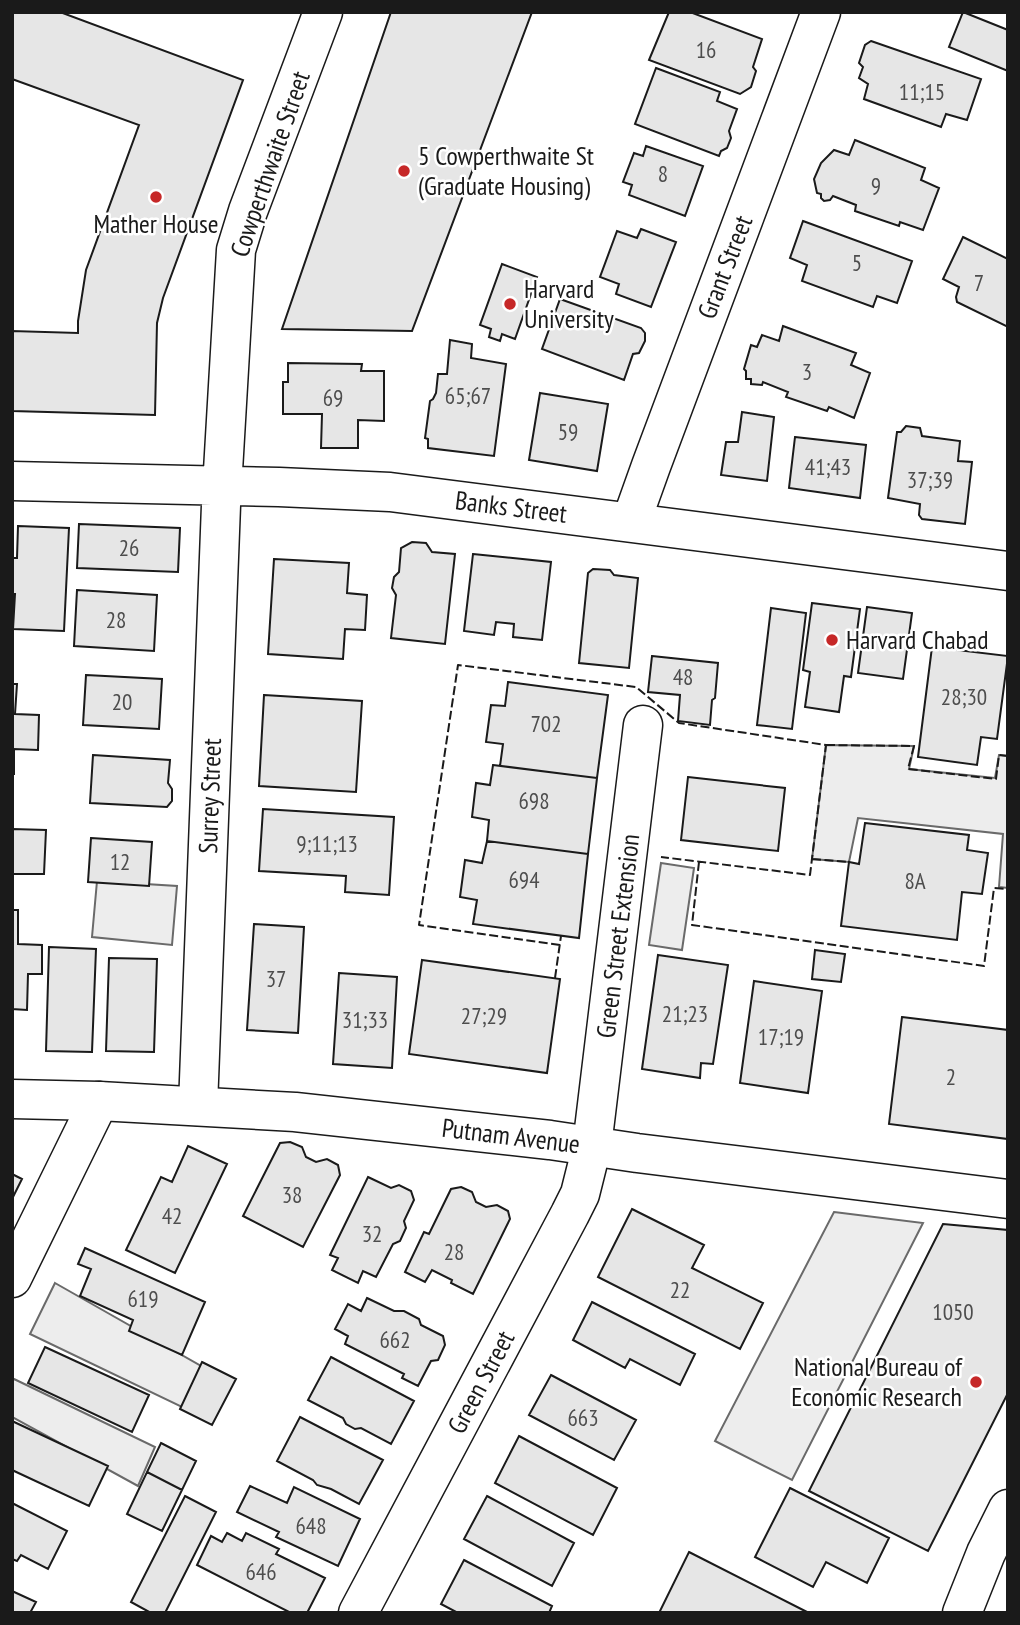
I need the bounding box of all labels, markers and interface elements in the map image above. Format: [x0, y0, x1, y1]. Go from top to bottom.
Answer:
house number: 16 [696, 35, 716, 64]
street label: Cowperthwaite Street [222, 67, 317, 261]
house number: 11;15 [899, 77, 945, 106]
place label: 5 Cowperthwaite St (Graduate Housing) [418, 139, 594, 202]
house number: 8 [658, 159, 668, 188]
marker: 5 Cowperthwaite St (Graduate Housing) [396, 163, 412, 179]
house number: 9 [871, 171, 881, 200]
marker: Mather House [148, 189, 164, 205]
place label: Mather House [94, 207, 218, 240]
street label: Grant Street [690, 210, 759, 323]
house number: 5 [852, 248, 862, 277]
house number: 7 [974, 268, 984, 297]
place label: Harvard University [524, 272, 614, 335]
marker: Harvard University [502, 296, 518, 312]
house number: 3 [802, 357, 812, 386]
house number: 65;67 [445, 381, 491, 410]
house number: 69 [323, 383, 343, 412]
house number: 59 [558, 417, 578, 446]
house number: 41;43 [805, 452, 851, 481]
house number: 37;39 [907, 465, 953, 494]
street label: Banks Street [453, 483, 569, 530]
house number: 26 [119, 533, 139, 562]
house number: 28 [106, 605, 126, 634]
place label: Harvard Chabad [846, 623, 989, 656]
marker: Harvard Chabad [824, 632, 840, 648]
house number: 48 [673, 662, 693, 691]
house number: 28;30 [941, 682, 987, 711]
house number: 20 [112, 687, 132, 716]
house number: 702 [530, 709, 562, 738]
street label: Surrey Street [191, 738, 228, 854]
house number: 698 [518, 786, 550, 815]
house number: 9;11;13 [296, 829, 358, 858]
street label: Green Street Extension [589, 832, 646, 1040]
house number: 12 [110, 847, 130, 876]
house number: 694 [508, 865, 540, 894]
house number: 8A [904, 866, 926, 895]
house number: 37 [266, 964, 286, 993]
house number: 21;23 [662, 999, 708, 1028]
house number: 27;29 [461, 1001, 507, 1030]
house number: 31;33 [342, 1005, 388, 1034]
house number: 17;19 [758, 1022, 804, 1051]
house number: 2 [946, 1062, 956, 1091]
street label: Putnam Avenue [440, 1111, 582, 1160]
house number: 38 [282, 1180, 302, 1209]
house number: 42 [162, 1201, 182, 1230]
house number: 32 [362, 1219, 382, 1248]
house number: 28 [444, 1237, 464, 1266]
house number: 22 [670, 1275, 690, 1304]
house number: 619 [127, 1284, 159, 1313]
house number: 1050 [932, 1297, 974, 1326]
house number: 662 [379, 1325, 411, 1354]
street label: Green Street [440, 1325, 521, 1439]
place label: National Bureau of Economic Research [791, 1350, 963, 1413]
marker: National Bureau of Economic Research [968, 1374, 984, 1390]
house number: 663 [567, 1403, 599, 1432]
house number: 648 [295, 1511, 327, 1540]
house number: 646 [245, 1557, 277, 1586]

